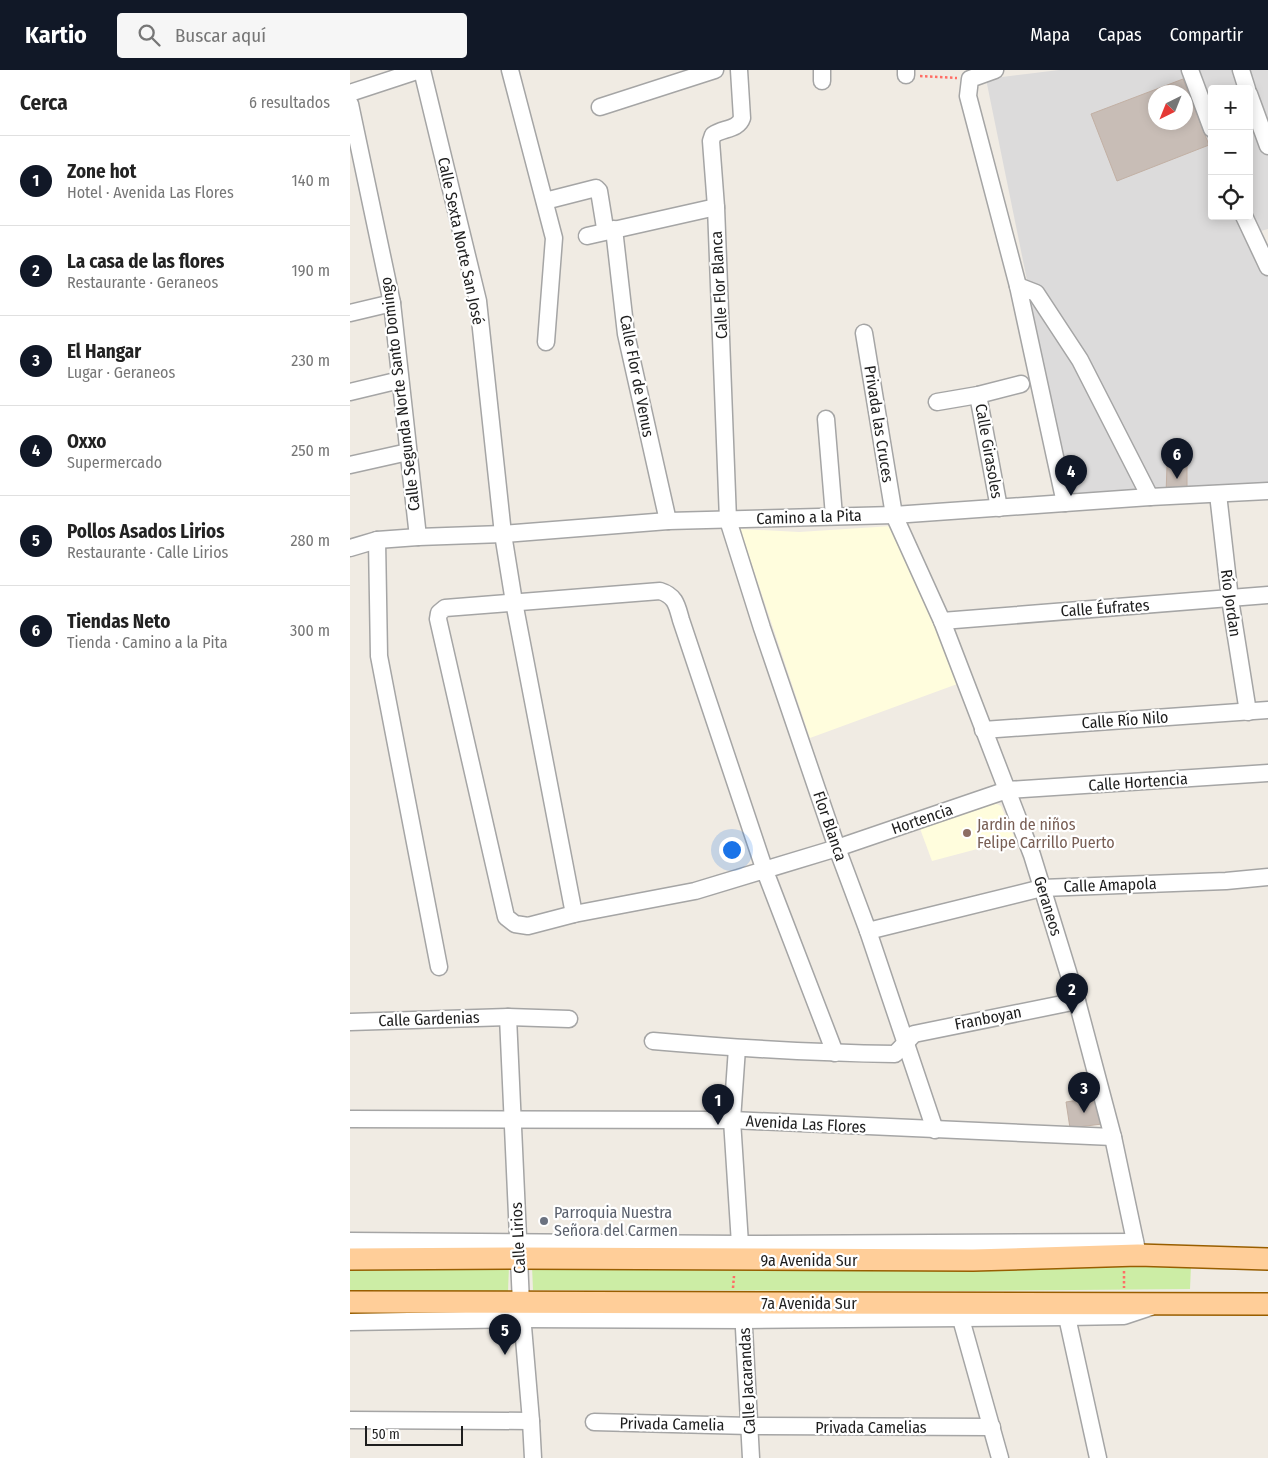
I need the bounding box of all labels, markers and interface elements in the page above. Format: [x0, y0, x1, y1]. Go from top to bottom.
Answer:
search box [117, 13, 467, 58]
text: Kartio [25, 21, 87, 49]
icon: search [135, 21, 163, 49]
text: Buscar aquí [175, 24, 266, 47]
text: Mapa [1030, 24, 1070, 46]
text: Capas [1098, 24, 1142, 46]
text: Compartir [1170, 24, 1243, 46]
north arrow [1148, 85, 1193, 130]
map controls [1208, 85, 1253, 220]
button: + [1208, 85, 1253, 130]
text: Cerca [20, 90, 68, 116]
text: 6 resultados [249, 93, 330, 112]
button: − [1208, 130, 1253, 175]
street label: Calle Sexta Norte San José [434, 155, 488, 327]
text: Zone hot [67, 160, 136, 183]
text: 1 [33, 171, 39, 190]
text: 140 m [292, 171, 330, 190]
button: locate [1208, 175, 1253, 220]
text: Hotel · Avenida Las Flores [67, 183, 234, 202]
street label: Calle Flor Blanca [707, 230, 731, 339]
text: La casa de las flores [67, 250, 224, 273]
text: 2 [32, 261, 40, 280]
text: 190 m [292, 261, 330, 280]
text: Restaurante · Geraneos [67, 273, 218, 292]
street label: Calle Segunda Norte Santo Domingo [376, 276, 424, 512]
street label: Calle Flor de Venus [616, 313, 658, 439]
text: El Hangar [67, 340, 141, 363]
text: 3 [32, 351, 40, 370]
text: 230 m [291, 351, 330, 370]
text: Lugar · Geraneos [67, 363, 175, 382]
street label: Privada las Cruces [860, 364, 898, 484]
street label: Calle Girasoles [971, 402, 1007, 500]
text: Oxxo [67, 430, 107, 453]
pin: 6 [1161, 438, 1193, 479]
text: 4 [32, 441, 40, 460]
text: 250 m [291, 441, 330, 460]
text: Supermercado [67, 453, 162, 472]
pin: 4 [1055, 455, 1087, 496]
street label: Camino a la Pita [756, 506, 862, 528]
text: Pollos Asados Lirios [67, 520, 224, 543]
text: 5 [32, 531, 40, 550]
text: 280 m [291, 531, 330, 550]
text: Restaurante · Calle Lirios [67, 543, 228, 562]
street label: Río Jordan [1217, 568, 1245, 638]
street label: Calle Éufrates [1060, 595, 1150, 621]
text: Tiendas Neto [67, 610, 170, 633]
text: 6 [32, 621, 40, 640]
text: 300 m [290, 621, 330, 640]
text: Tienda · Camino a la Pita [67, 633, 228, 652]
street label: Calle Río Nilo [1081, 707, 1169, 733]
street label: Calle Hortencia [1088, 769, 1188, 795]
street label: Flor Blanca [809, 789, 851, 863]
street label: Hortencia [889, 800, 955, 838]
place label: Jardin de niños Felipe Carrillo Puerto [977, 815, 1115, 852]
marker: Jardin de niños Felipe Carrillo Puerto [961, 827, 973, 839]
your location [719, 837, 745, 863]
street label: Geraneos [1030, 874, 1066, 938]
street label: Calle Amapola [1063, 874, 1157, 896]
pin: 2 [1056, 973, 1088, 1014]
street label: Franboyan [953, 1002, 1023, 1034]
street label: Calle Gardenias [378, 1008, 480, 1030]
pin: 3 [1068, 1072, 1100, 1113]
pin: 1 [702, 1084, 734, 1125]
street label: Avenida Las Flores [745, 1111, 867, 1137]
street label: Calle Lirios [507, 1202, 529, 1274]
place label: Parroquia Nuestra Señora del Carmen [554, 1203, 678, 1240]
marker: Parroquia Nuestra Señora del Carmen [538, 1215, 550, 1227]
street label: 9a Avenida Sur [760, 1251, 858, 1270]
street label: 7a Avenida Sur [761, 1294, 857, 1313]
pin: 5 [489, 1314, 521, 1355]
street label: Calle Jacarandas [735, 1327, 759, 1435]
street label: Privada Camelia [619, 1414, 725, 1434]
street label: Privada Camelias [815, 1418, 927, 1437]
scale bar [365, 1423, 462, 1446]
text: 50 m [372, 1426, 400, 1443]

